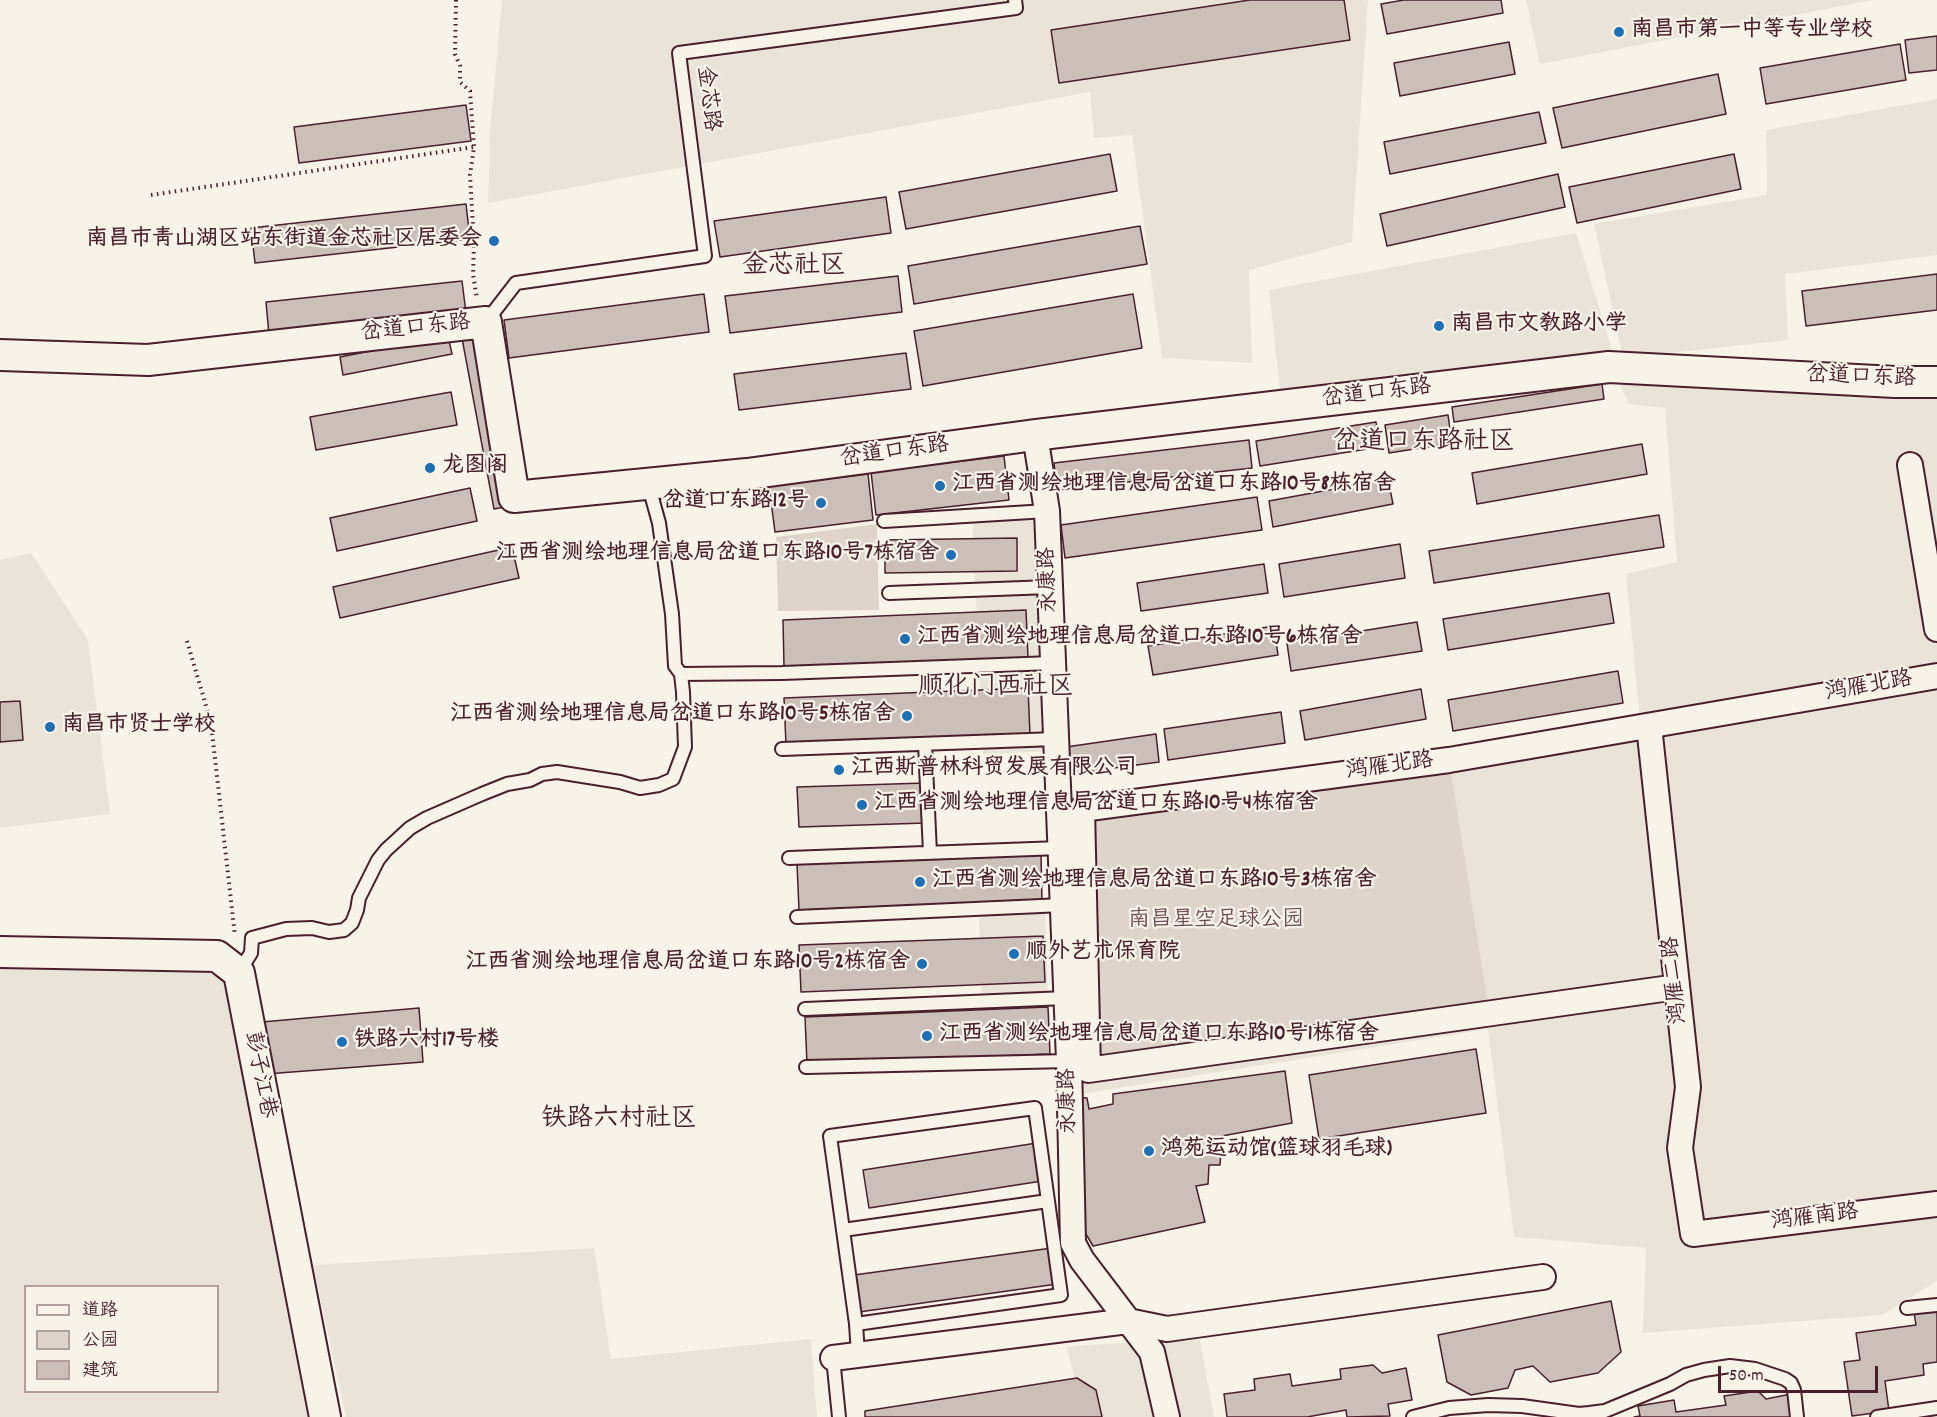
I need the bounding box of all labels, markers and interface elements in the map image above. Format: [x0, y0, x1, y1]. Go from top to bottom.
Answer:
place label: 南昌市第一中等专业学校 [1631, 19, 1873, 45]
marker: 南昌市第一中等专业学校 [1612, 25, 1626, 39]
street label: 金芯路 [689, 65, 723, 133]
place label: 南昌市青山湖区站东街道金芯社区居委会 [86, 228, 482, 254]
marker: 南昌市青山湖区站东街道金芯社区居委会 [487, 234, 501, 248]
district label: 金芯社区 [742, 252, 846, 284]
street label: 岔道口东路 [360, 311, 472, 349]
place label: 南昌市文教路小学 [1451, 313, 1627, 339]
marker: 南昌市文教路小学 [1432, 319, 1446, 333]
street label: 岔道口东路 [1806, 364, 1916, 394]
street label: 岔道口东路 [1321, 375, 1433, 415]
district label: 岔道口东路社区 [1333, 428, 1515, 460]
street label: 岔道口东路 [839, 433, 951, 475]
place label: 龙图阁 [442, 455, 508, 481]
marker: 龙图阁 [423, 461, 437, 475]
place label: 江西省测绘地理信息局岔道口东路10号8栋宿舍 [952, 473, 1396, 499]
marker: 江西省测绘地理信息局岔道口东路10号8栋宿舍 [933, 479, 947, 493]
place label: 岔道口东路12号 [663, 490, 809, 516]
marker: 岔道口东路12号 [814, 496, 828, 510]
place label: 江西省测绘地理信息局岔道口东路10号7栋宿舍 [496, 542, 939, 568]
street label: 永康路 [1036, 547, 1064, 613]
marker: 江西省测绘地理信息局岔道口东路10号7栋宿舍 [944, 548, 958, 562]
place label: 江西省测绘地理信息局岔道口东路10号6栋宿舍 [917, 626, 1363, 652]
marker: 江西省测绘地理信息局岔道口东路10号6栋宿舍 [898, 632, 912, 646]
street label: 鸿雁北路 [1823, 667, 1915, 709]
district label: 顺化门西社区 [918, 673, 1074, 705]
place label: 江西省测绘地理信息局岔道口东路10号5栋宿舍 [450, 703, 895, 729]
marker: 江西省测绘地理信息局岔道口东路10号5栋宿舍 [900, 709, 914, 723]
place label: 南昌市贤士学校 [62, 714, 216, 740]
marker: 南昌市贤士学校 [43, 720, 57, 734]
street label: 鸿雁北路 [1345, 749, 1435, 787]
place label: 江西斯普林科贸发展有限公司 [851, 757, 1137, 783]
marker: 江西斯普林科贸发展有限公司 [832, 763, 846, 777]
place label: 江西省测绘地理信息局岔道口东路10号4栋宿舍 [874, 792, 1318, 818]
marker: 江西省测绘地理信息局岔道口东路10号4栋宿舍 [855, 798, 869, 812]
place label: 江西省测绘地理信息局岔道口东路10号3栋宿舍 [932, 869, 1377, 895]
marker: 江西省测绘地理信息局岔道口东路10号3栋宿舍 [913, 875, 927, 889]
park label: 南昌星空足球公园 [1128, 909, 1304, 935]
street label: 鸿雁二路 [1659, 935, 1695, 1025]
place label: 顺外艺术保育院 [1026, 941, 1180, 967]
marker: 顺外艺术保育院 [1007, 947, 1021, 961]
place label: 江西省测绘地理信息局岔道口东路10号2栋宿舍 [466, 951, 910, 977]
marker: 江西省测绘地理信息局岔道口东路10号2栋宿舍 [915, 957, 929, 971]
place label: 江西省测绘地理信息局岔道口东路10号1栋宿舍 [939, 1023, 1379, 1049]
street label: 彭子江巷 [237, 1029, 279, 1121]
place label: 铁路六村17号楼 [354, 1029, 499, 1055]
marker: 江西省测绘地理信息局岔道口东路10号1栋宿舍 [920, 1029, 934, 1043]
marker: 铁路六村17号楼 [335, 1035, 349, 1049]
street label: 永康路 [1056, 1068, 1084, 1134]
district label: 铁路六村社区 [541, 1105, 697, 1137]
place label: 鸿苑运动馆(篮球羽毛球) [1161, 1138, 1392, 1164]
marker: 鸿苑运动馆(篮球羽毛球) [1142, 1144, 1156, 1158]
street label: 鸿雁南路 [1770, 1201, 1860, 1237]
legend [24, 1285, 219, 1393]
text: 道路 [82, 1299, 118, 1324]
text: 公园 [82, 1329, 118, 1354]
scale bar [1721, 1354, 1882, 1392]
text: 建筑 [82, 1359, 118, 1384]
text: 50 m [1729, 1364, 1764, 1389]

